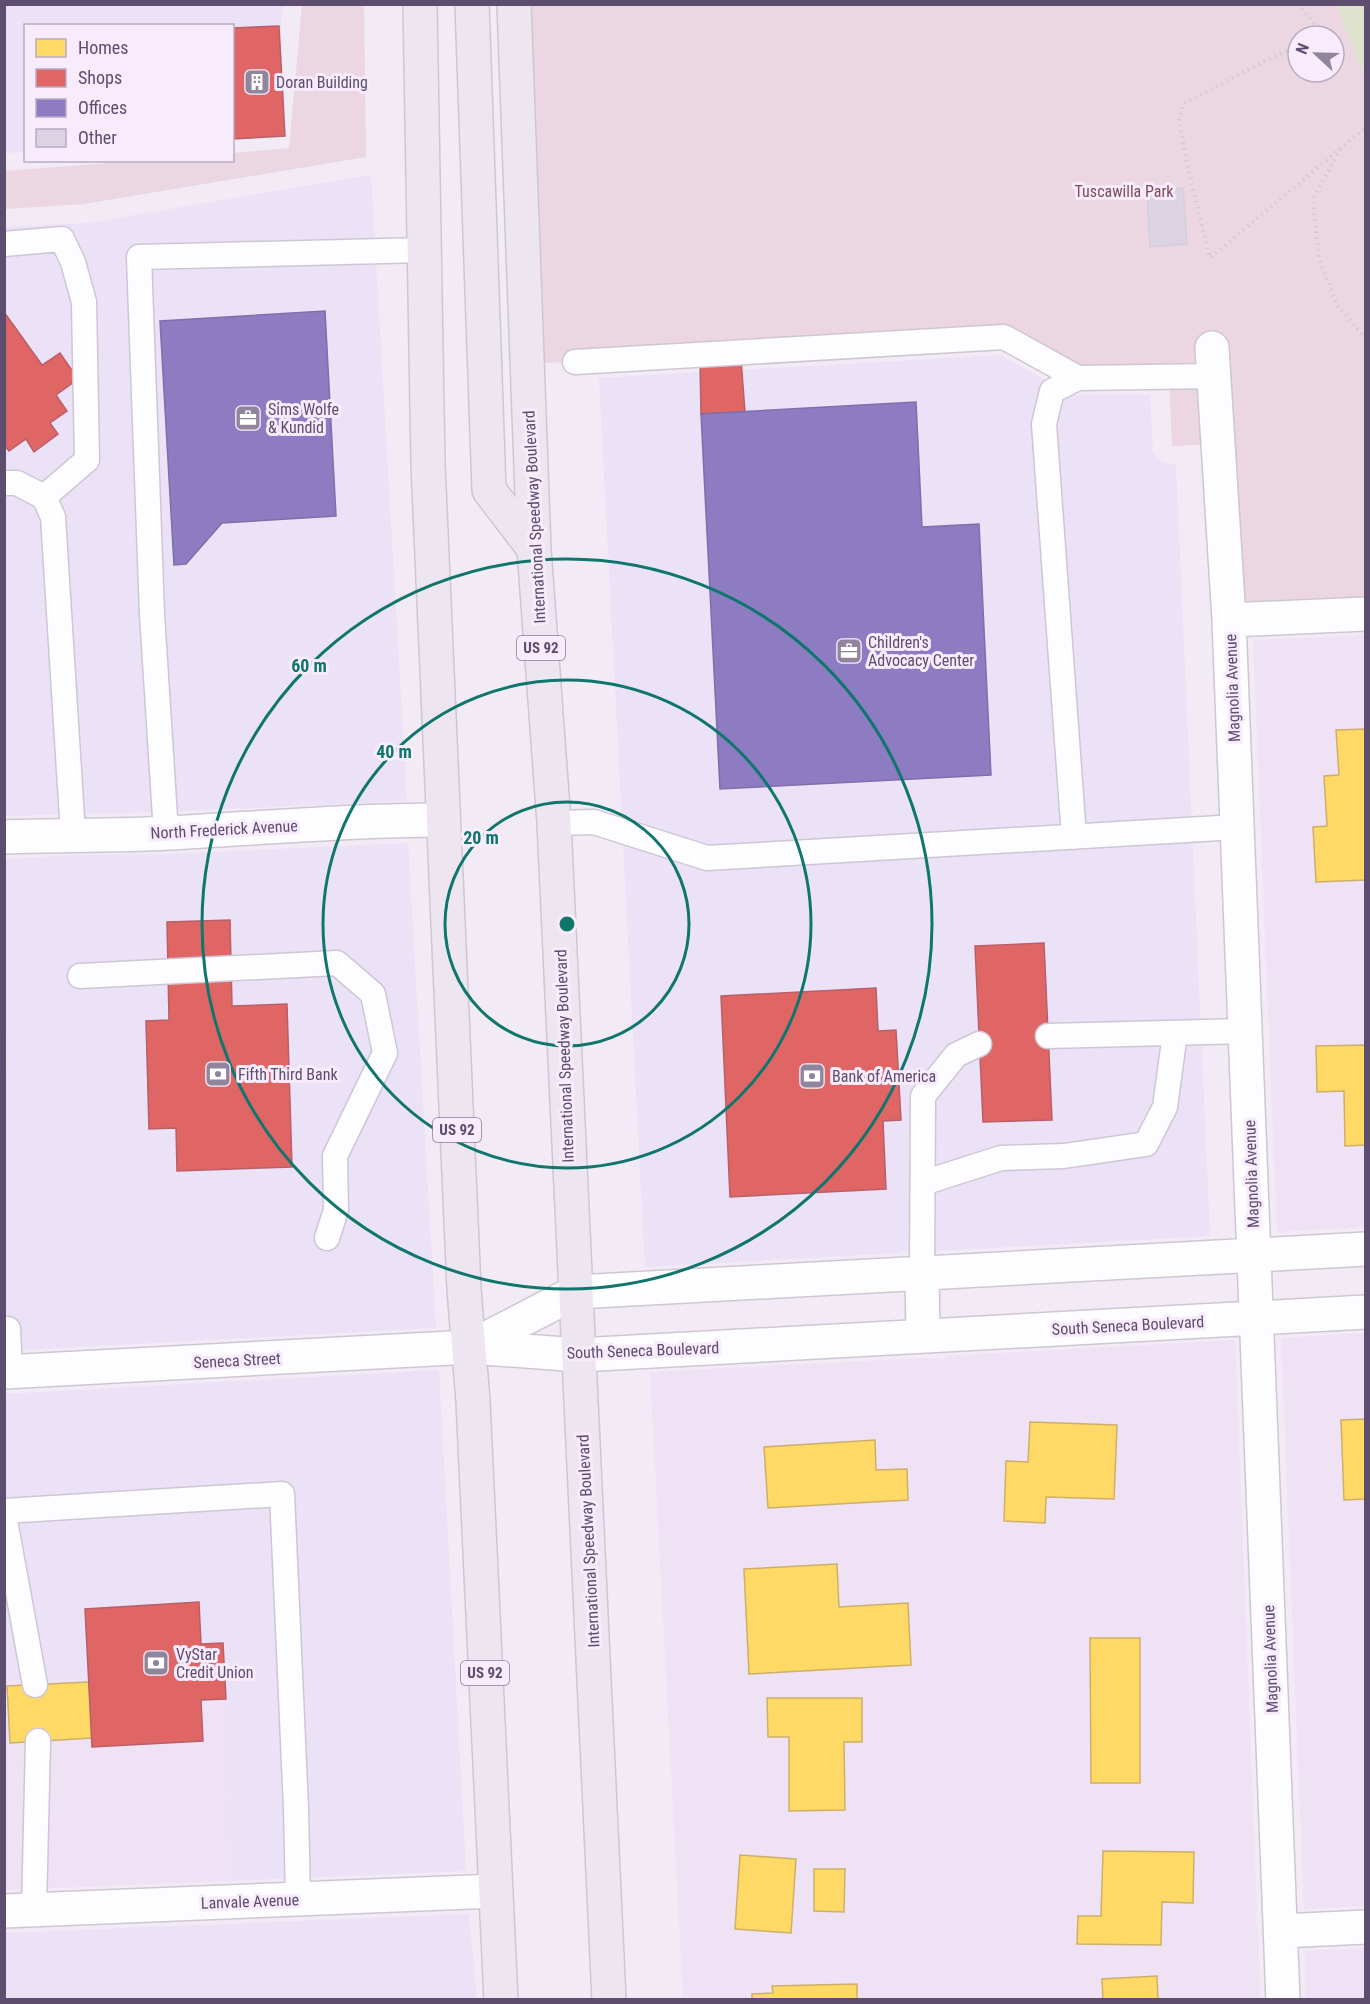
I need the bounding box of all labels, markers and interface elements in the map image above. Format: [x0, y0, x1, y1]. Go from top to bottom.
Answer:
legend [24, 24, 234, 162]
north arrow [1286, 24, 1346, 84]
text: Homes [78, 37, 128, 58]
text: N [1292, 40, 1313, 57]
text: Shops [78, 67, 122, 88]
building icon: Doran Building [242, 67, 272, 97]
place label: Doran Building [276, 73, 368, 92]
text: Offices [78, 97, 127, 118]
text: Other [78, 127, 117, 148]
park label: Tuscawilla Park [1075, 182, 1174, 201]
place label: Sims Wolfe & Kundid [268, 400, 339, 437]
office icon: Sims Wolfe & Kundid [233, 403, 263, 433]
street label: International Speedway Boulevard [519, 410, 550, 624]
place label: Children's Advocacy Center [868, 633, 974, 670]
street label: Magnolia Avenue [1221, 634, 1244, 742]
road number: US 92 [517, 636, 565, 660]
office icon: Children's Advocacy Center [834, 636, 864, 666]
text: 60 m [291, 655, 327, 676]
text: 40 m [376, 741, 412, 762]
street label: North Frederick Avenue [150, 816, 298, 843]
text: 20 m [463, 827, 499, 848]
centre of rings [557, 914, 577, 934]
street label: International Speedway Boulevard [551, 949, 578, 1163]
bank icon: Fifth Third Bank [203, 1059, 233, 1089]
bank icon: Bank of America [797, 1061, 827, 1091]
place label: Fifth Third Bank [238, 1065, 338, 1084]
place label: Bank of America [832, 1067, 936, 1086]
road number: US 92 [433, 1118, 481, 1142]
street label: Magnolia Avenue [1240, 1120, 1263, 1228]
street label: South Seneca Boulevard [1051, 1312, 1205, 1339]
street label: South Seneca Boulevard [566, 1338, 720, 1363]
street label: Seneca Street [193, 1349, 281, 1372]
street label: International Speedway Boulevard [573, 1434, 604, 1648]
street label: Magnolia Avenue [1259, 1605, 1282, 1713]
place label: VyStar Credit Union [176, 1645, 254, 1682]
bank icon: VyStar Credit Union [141, 1648, 171, 1678]
road number: US 92 [461, 1661, 509, 1685]
street label: Lanvale Avenue [201, 1890, 299, 1913]

